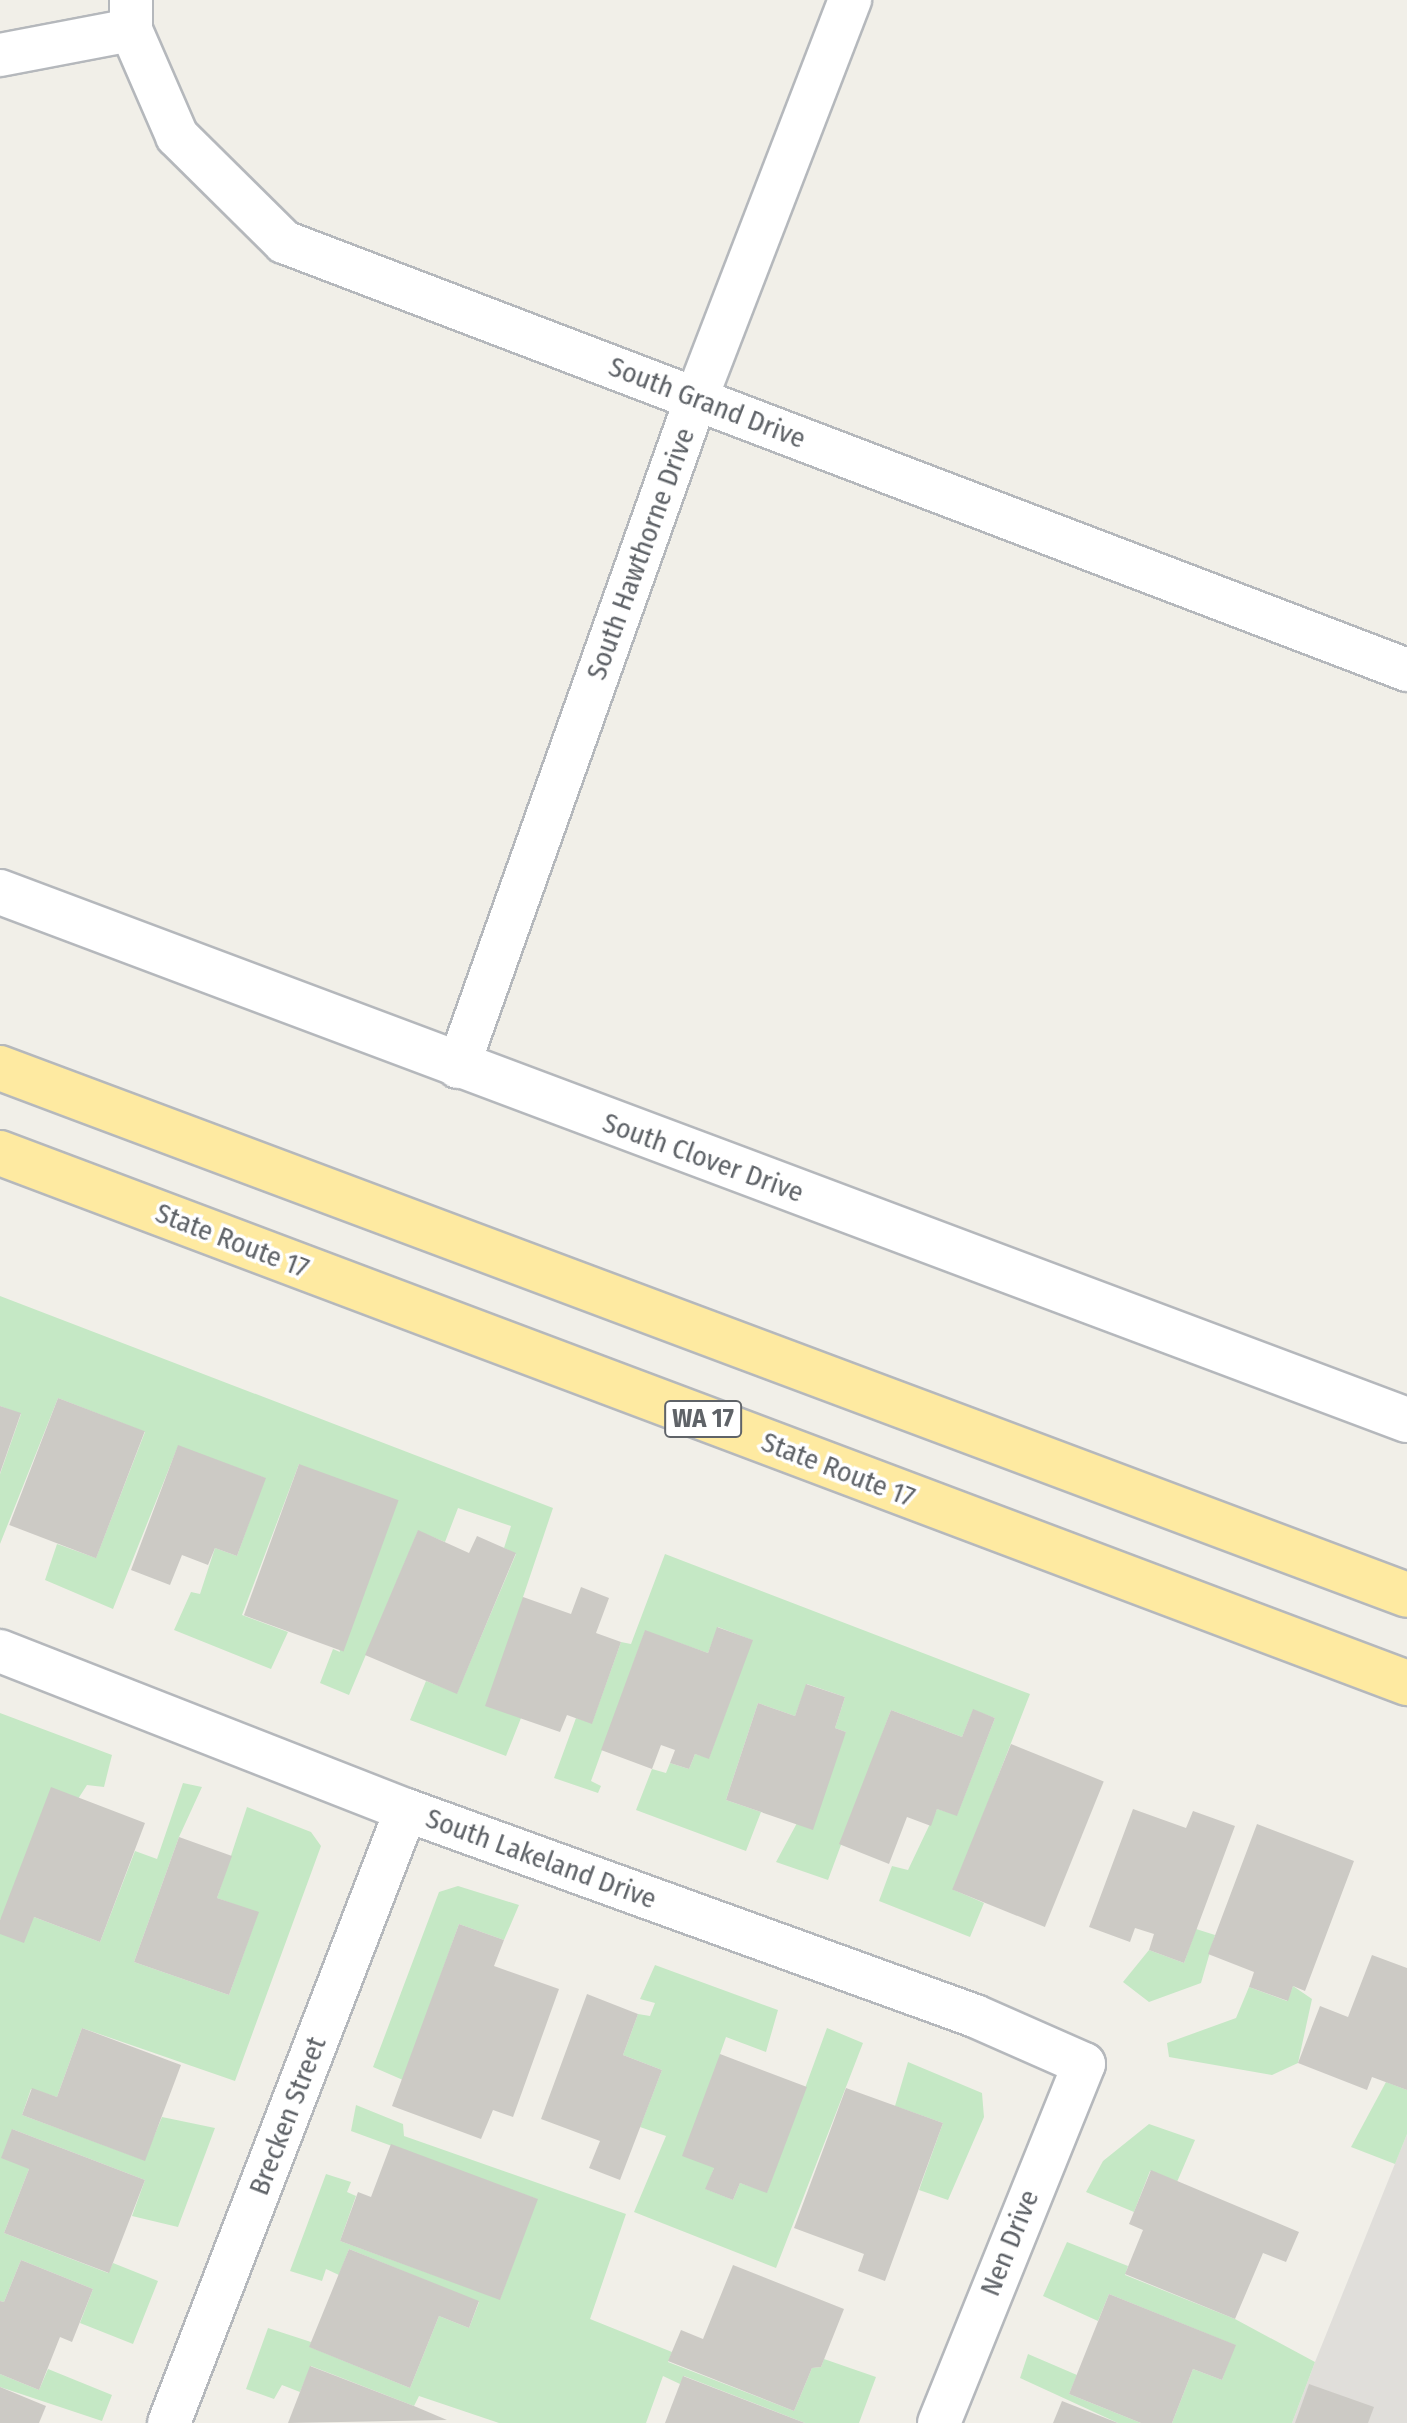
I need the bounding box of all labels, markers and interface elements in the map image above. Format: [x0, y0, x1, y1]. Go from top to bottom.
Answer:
street label: South Grand Drive [604, 350, 810, 456]
street label: South Hawthorne Drive [580, 424, 702, 684]
street label: South Clover Drive [598, 1106, 808, 1210]
street label: State Route 17 [151, 1196, 313, 1286]
road number: WA 17 [663, 1397, 743, 1441]
street label: State Route 17 [757, 1425, 919, 1515]
street label: South Lakeland Drive [421, 1802, 661, 1916]
street label: Brecken Street [242, 2032, 334, 2200]
street label: Nen Drive [974, 2185, 1046, 2301]

